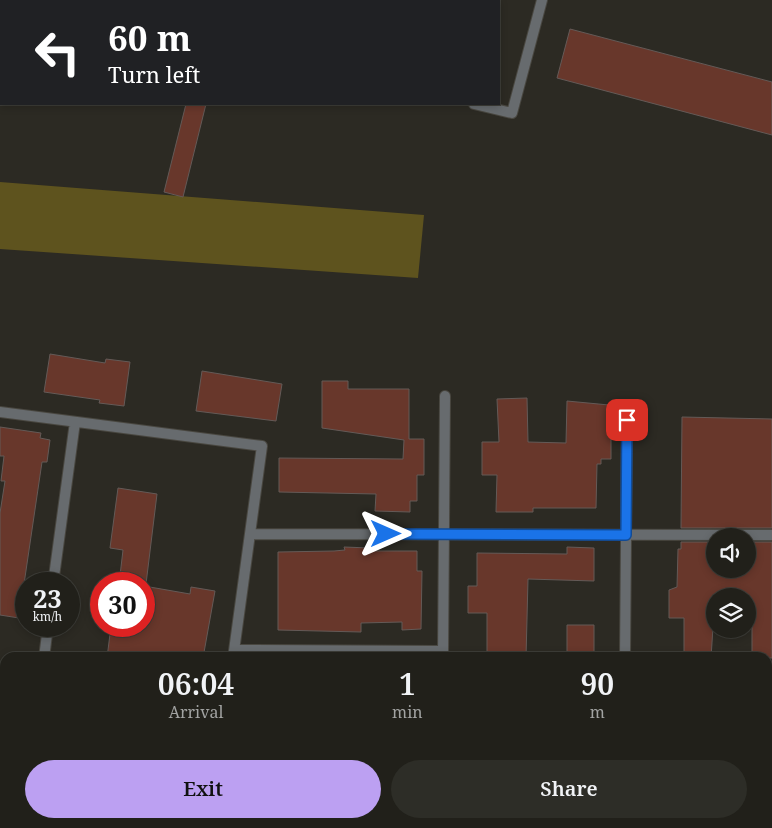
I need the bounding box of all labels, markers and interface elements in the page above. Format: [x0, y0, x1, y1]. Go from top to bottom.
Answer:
text: 60 m [108, 14, 191, 61]
icon: left [25, 20, 90, 85]
text: Turn left [108, 59, 200, 89]
pin [606, 399, 648, 441]
icon: arrive [613, 406, 641, 434]
position arrow [359, 507, 411, 559]
map controls [706, 528, 756, 638]
button: sound [706, 528, 756, 578]
speed limit sign: 30 [90, 572, 155, 637]
text: 23 [33, 581, 62, 615]
button: layers [706, 588, 756, 638]
text: km/h [33, 608, 62, 625]
text: 06:04 [158, 663, 234, 704]
text: 1 [399, 663, 416, 704]
text: 90 [580, 663, 614, 704]
text: Arrival [169, 701, 223, 723]
text: min [392, 701, 423, 723]
text: m [590, 701, 605, 723]
button: Exit [25, 760, 381, 818]
button: Share [391, 760, 747, 818]

